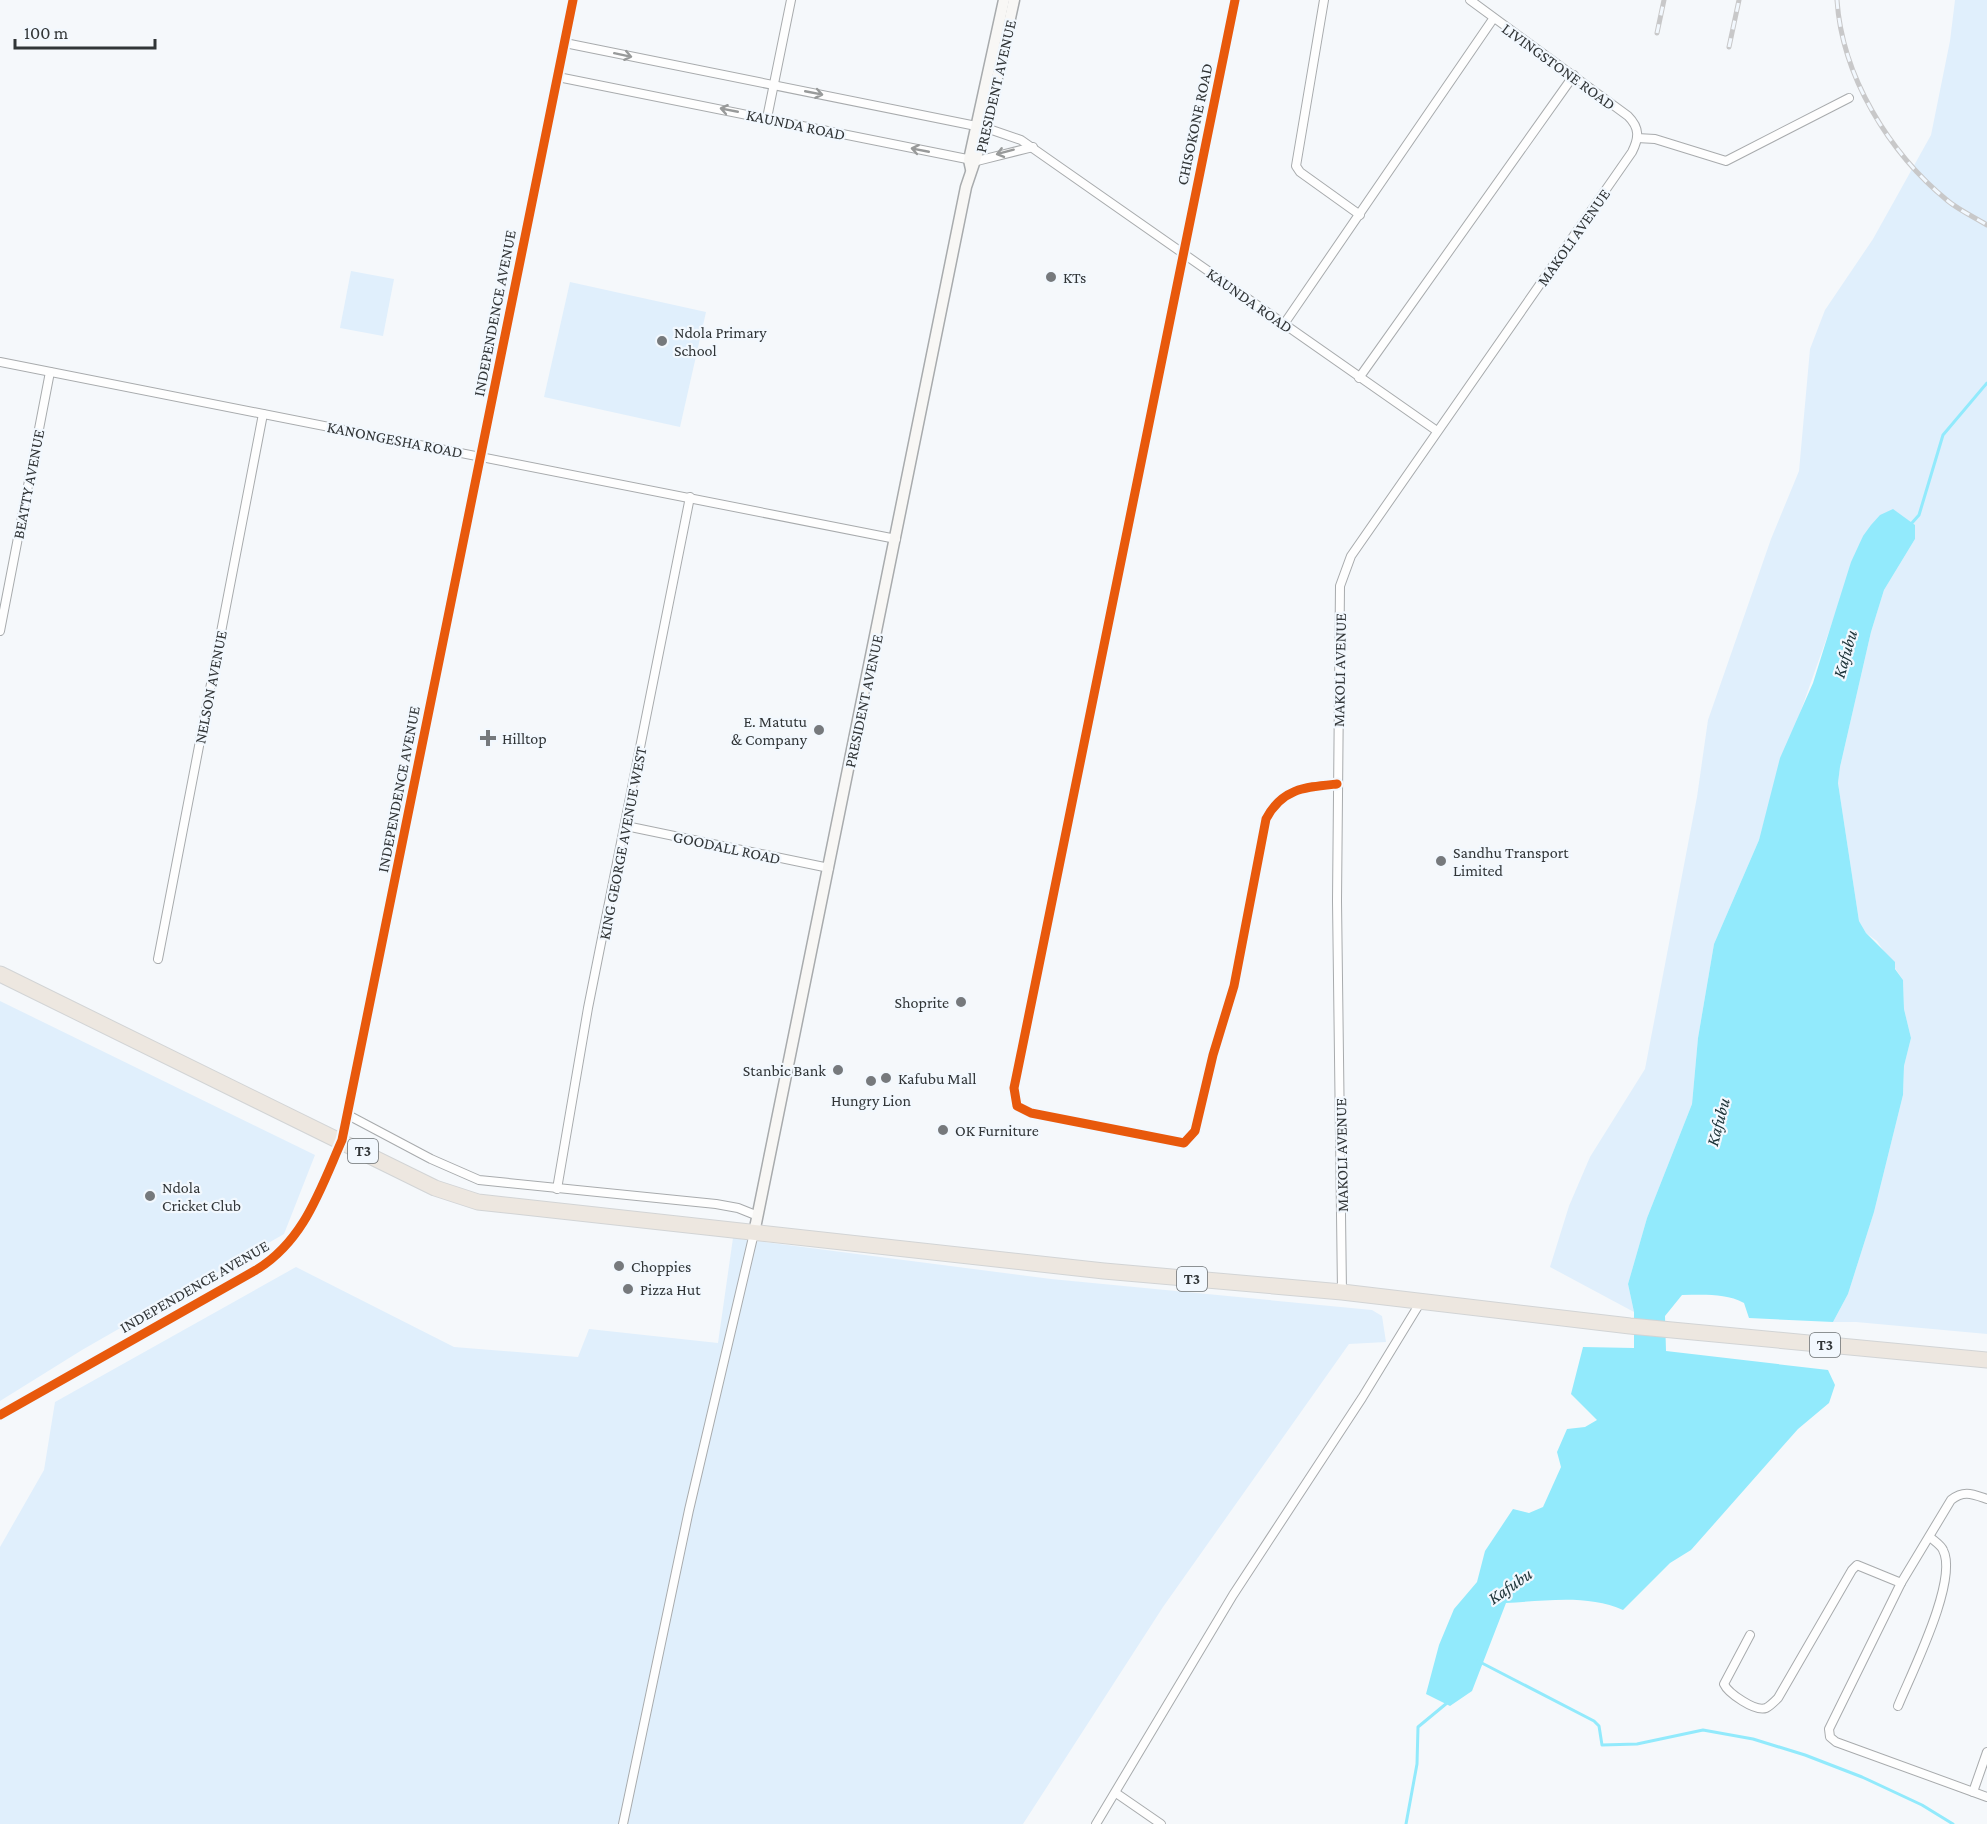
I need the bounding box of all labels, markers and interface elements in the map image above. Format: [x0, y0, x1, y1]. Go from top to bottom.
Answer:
scale bar [15, 12, 154, 50]
street label: PRESIDENT AVENUE [972, 18, 1019, 154]
street label: LIVINGSTONE ROAD [1499, 20, 1618, 113]
text: 100 m [24, 23, 69, 43]
one-way arrow [613, 49, 632, 61]
street label: CHISOKONE ROAD [1173, 62, 1216, 187]
one-way arrow [804, 88, 823, 100]
one-way arrow [719, 104, 739, 115]
street label: KAUNDA ROAD [745, 106, 847, 143]
one-way arrow [910, 144, 930, 155]
one-way arrow [996, 147, 1015, 159]
street label: MAKOLI AVENUE [1534, 185, 1613, 289]
street label: INDEPENDENCE AVENUE [470, 228, 519, 398]
street label: KAUNDA ROAD [1204, 265, 1296, 336]
place label: KTs [1063, 269, 1086, 286]
marker: KTs [1044, 270, 1058, 284]
place label: Ndola Primary School [674, 324, 767, 359]
marker: Ndola Primary School [655, 334, 669, 348]
street label: KANONGESHA ROAD [326, 418, 464, 461]
street label: BEATTY AVENUE [10, 428, 47, 540]
street label: MAKOLI AVENUE [1330, 612, 1349, 727]
water label: Kafubu [1829, 628, 1861, 680]
street label: NELSON AVENUE [191, 629, 230, 745]
street label: PRESIDENT AVENUE [841, 633, 886, 769]
street label: INDEPENDENCE AVENUE [374, 704, 423, 874]
place label: E. Matutu & Company [731, 713, 808, 749]
marker: E. Matutu & Company [812, 723, 826, 737]
marker: Hilltop [479, 729, 497, 747]
place label: Hilltop [502, 730, 547, 748]
street label: KING GEORGE AVENUE WEST [595, 745, 650, 941]
street label: GOODALL ROAD [672, 828, 782, 867]
place label: Sandhu Transport Limited [1453, 844, 1569, 879]
marker: Sandhu Transport Limited [1434, 854, 1448, 868]
place label: Shoprite [895, 994, 949, 1012]
marker: Shoprite [954, 995, 968, 1009]
place label: Stanbic Bank [743, 1062, 826, 1079]
marker: Stanbic Bank [831, 1063, 845, 1077]
place label: Kafubu Mall [898, 1070, 976, 1087]
marker: Kafubu Mall [879, 1071, 893, 1085]
marker: Hungry Lion [864, 1074, 878, 1088]
place label: Hungry Lion [831, 1092, 911, 1110]
water label: Kafubu [1702, 1096, 1734, 1148]
street label: MAKOLI AVENUE [1332, 1097, 1351, 1212]
place label: OK Furniture [955, 1122, 1039, 1139]
marker: OK Furniture [936, 1123, 950, 1137]
road number: T3 [348, 1139, 378, 1163]
place label: Ndola Cricket Club [162, 1179, 241, 1214]
marker: Ndola Cricket Club [143, 1189, 157, 1203]
street label: INDEPENDENCE AVENUE [117, 1237, 272, 1336]
place label: Choppies [631, 1258, 691, 1276]
marker: Choppies [612, 1259, 626, 1273]
road number: T3 [1177, 1267, 1207, 1291]
place label: Pizza Hut [640, 1281, 701, 1298]
marker: Pizza Hut [621, 1282, 635, 1296]
road number: T3 [1810, 1333, 1840, 1357]
water label: Kafubu [1484, 1564, 1536, 1608]

